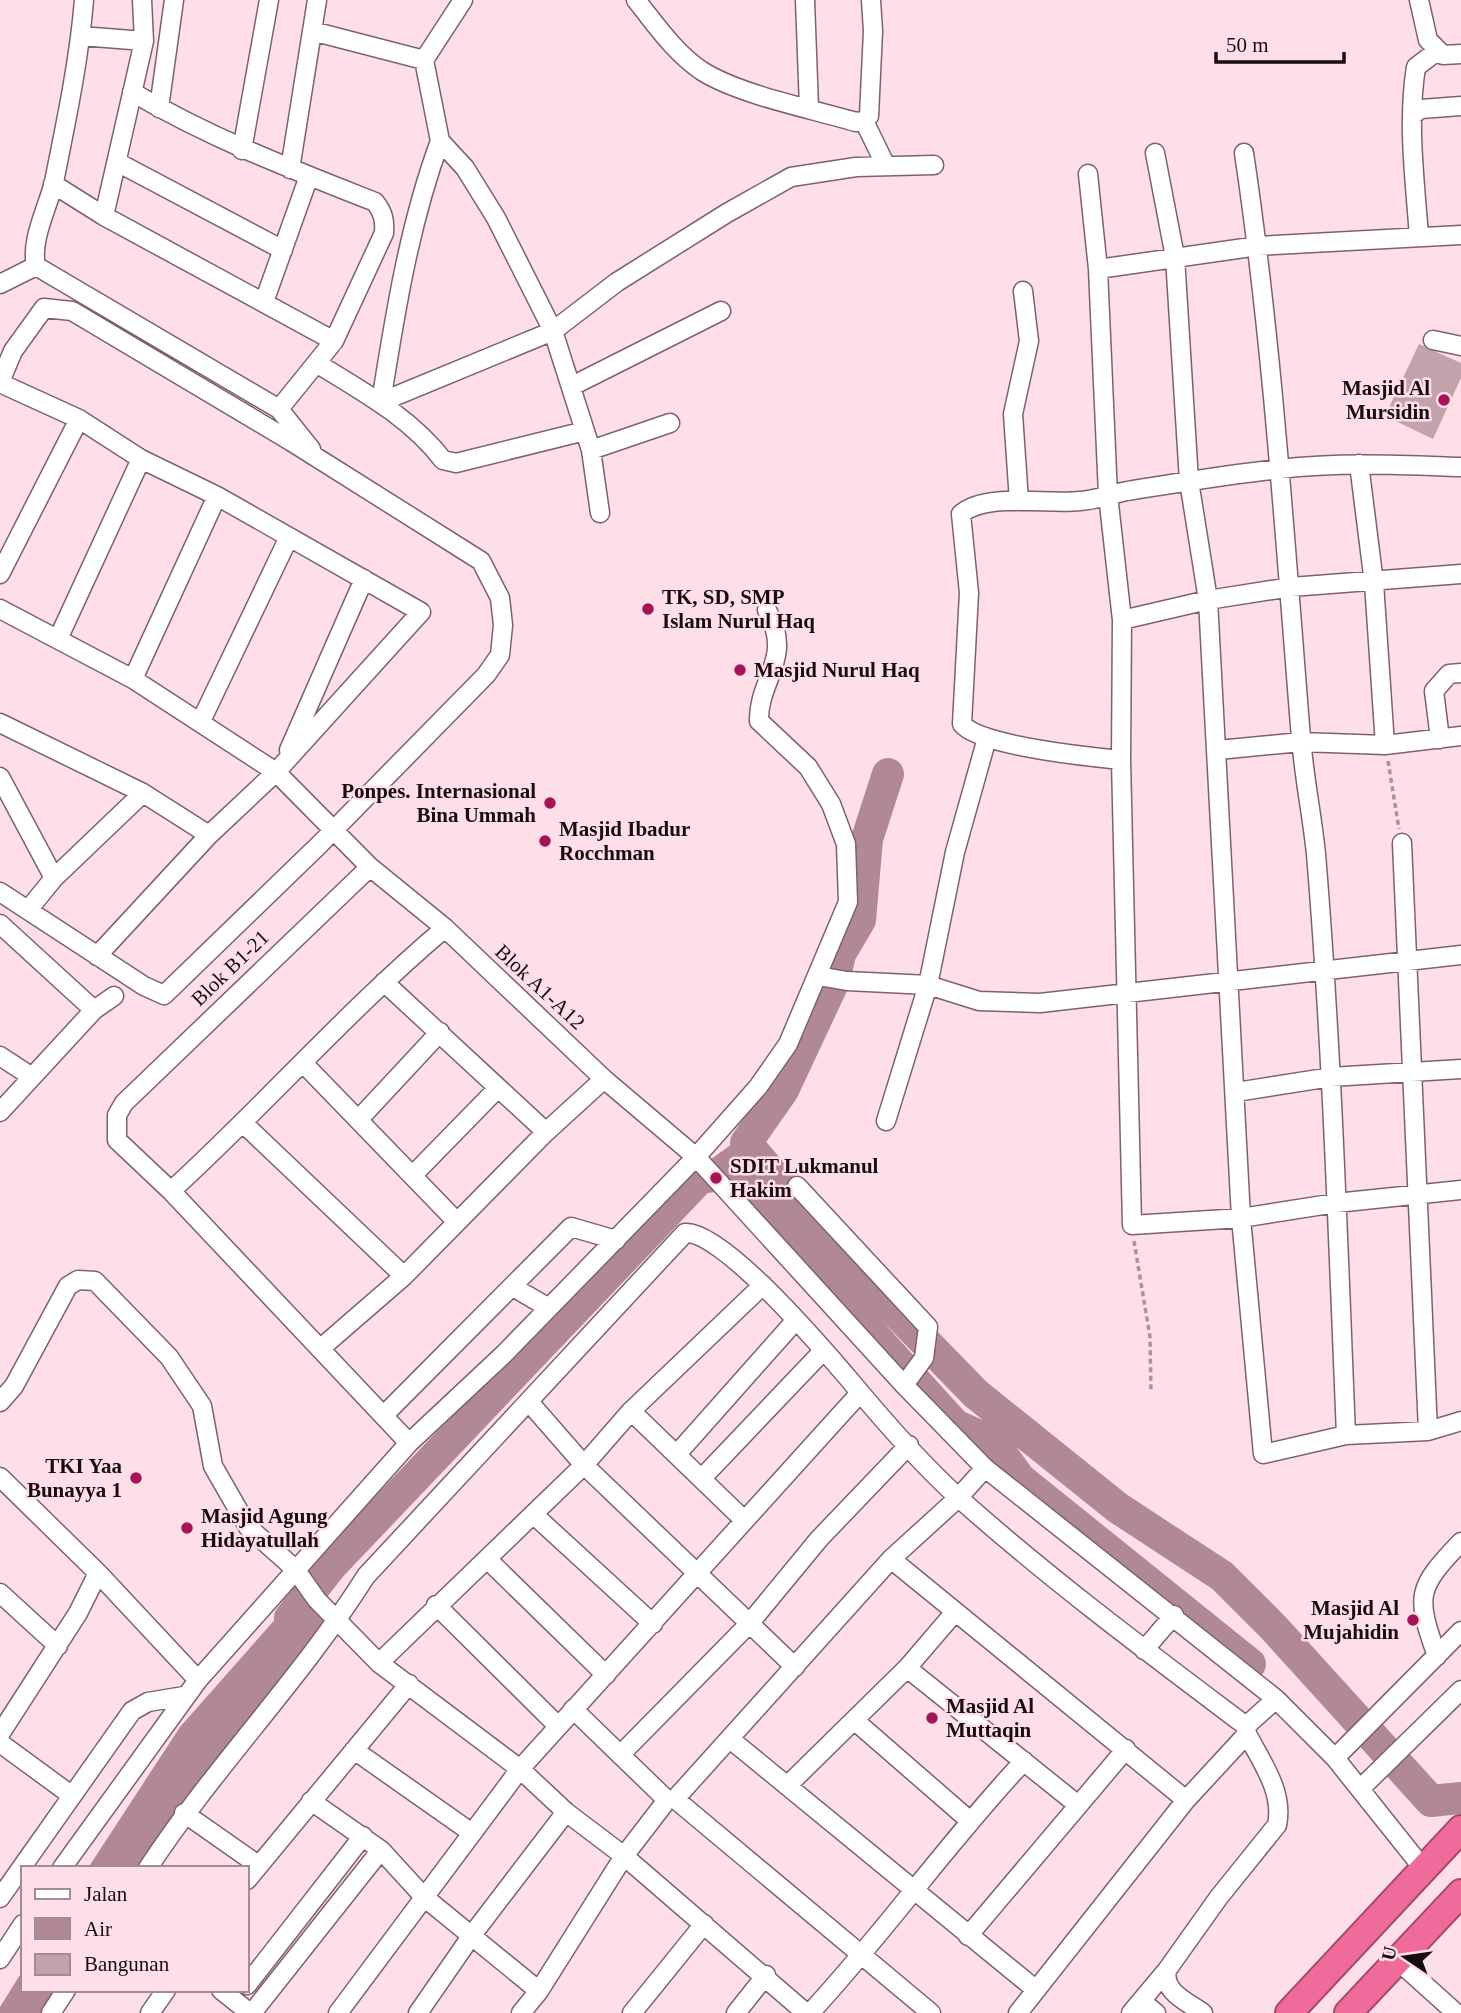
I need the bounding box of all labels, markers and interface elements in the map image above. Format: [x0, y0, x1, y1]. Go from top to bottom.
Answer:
scale bar [1216, 21, 1344, 65]
text: 50 m [1226, 33, 1269, 57]
place label: Masjid Al Mursidin [1342, 376, 1430, 424]
marker: Masjid Al Mursidin [1436, 392, 1452, 408]
place label: TK, SD, SMP Islam Nurul Haq [662, 585, 815, 633]
marker: TK, SD, SMP Islam Nurul Haq [640, 601, 656, 617]
place label: Masjid Nurul Haq [754, 658, 920, 682]
marker: Masjid Nurul Haq [732, 662, 748, 678]
place label: Ponpes. Internasional Bina Ummah [341, 779, 536, 827]
marker: Ponpes. Internasional Bina Ummah [542, 795, 558, 811]
place label: Masjid Ibadur Rocchman [559, 817, 690, 865]
marker: Masjid Ibadur Rocchman [537, 833, 553, 849]
street label: Blok B1-21 [186, 925, 274, 1011]
street label: Blok A1-A12 [490, 939, 590, 1035]
place label: SDIT Lukmanul Hakim [730, 1154, 879, 1202]
marker: SDIT Lukmanul Hakim [708, 1170, 724, 1186]
place label: TKI Yaa Bunayya 1 [27, 1454, 122, 1502]
marker: TKI Yaa Bunayya 1 [128, 1470, 144, 1486]
place label: Masjid Agung Hidayatullah [201, 1504, 328, 1552]
marker: Masjid Agung Hidayatullah [179, 1520, 195, 1536]
place label: Masjid Al Mujahidin [1303, 1596, 1399, 1644]
marker: Masjid Al Mujahidin [1405, 1612, 1421, 1628]
place label: Masjid Al Muttaqin [946, 1694, 1034, 1742]
marker: Masjid Al Muttaqin [924, 1710, 940, 1726]
legend [21, 1866, 248, 1992]
text: Jalan [84, 1882, 128, 1906]
text: Air [84, 1917, 112, 1941]
north arrow [1370, 1922, 1440, 1992]
text: U [1377, 1944, 1401, 1962]
text: Bangunan [84, 1952, 170, 1976]

